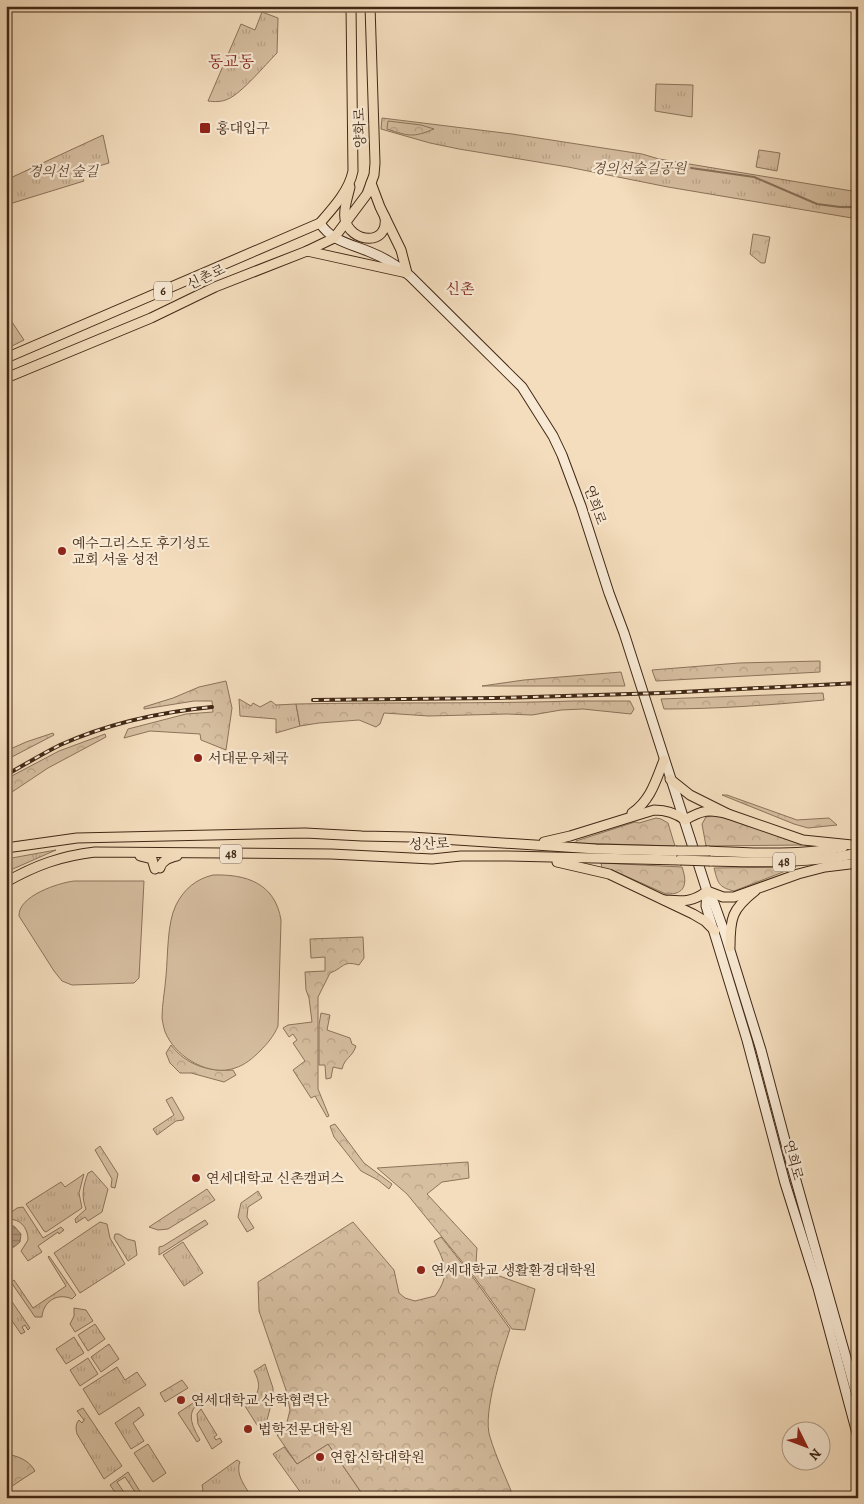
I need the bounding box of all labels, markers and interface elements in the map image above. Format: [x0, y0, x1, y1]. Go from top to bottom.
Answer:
district label: 동교동 [208, 51, 255, 73]
street label: 양화로 [350, 107, 370, 149]
place label: 홍대입구 [216, 119, 271, 138]
marker: 홍대입구 [198, 121, 212, 135]
park label: 경의선숲길공원 [592, 159, 688, 178]
park label: 경의선 숲길 [28, 162, 99, 181]
street label: 신촌로 [184, 260, 229, 294]
district label: 신촌 [446, 279, 475, 299]
road number: 6 [154, 282, 172, 300]
street label: 연희로 [579, 483, 611, 528]
place label: 예수그리스도 후기성도 교회 서울 성전 [72, 534, 210, 569]
marker: 예수그리스도 후기성도 교회 서울 성전 [56, 545, 68, 557]
place label: 서대문우체국 [208, 749, 289, 768]
marker: 서대문우체국 [192, 752, 204, 764]
street label: 성산로 [408, 834, 450, 854]
road number: 48 [220, 844, 242, 864]
road number: 48 [773, 852, 795, 872]
street label: 연희로 [779, 1138, 808, 1183]
place label: 연세대학교 신촌캠퍼스 [206, 1169, 344, 1188]
marker: 연세대학교 신촌캠퍼스 [190, 1172, 202, 1184]
place label: 연세대학교 생활환경대학원 [431, 1261, 596, 1280]
marker: 연세대학교 생활환경대학원 [415, 1264, 427, 1276]
place label: 연세대학교 산학협력단 [191, 1391, 329, 1410]
marker: 연세대학교 산학협력단 [175, 1394, 187, 1406]
place label: 법학전문대학원 [258, 1420, 353, 1439]
north arrow [782, 1422, 832, 1472]
marker: 법학전문대학원 [242, 1423, 254, 1435]
text: N [805, 1444, 826, 1465]
place label: 연합신학대학원 [330, 1448, 425, 1467]
marker: 연합신학대학원 [314, 1451, 326, 1463]

